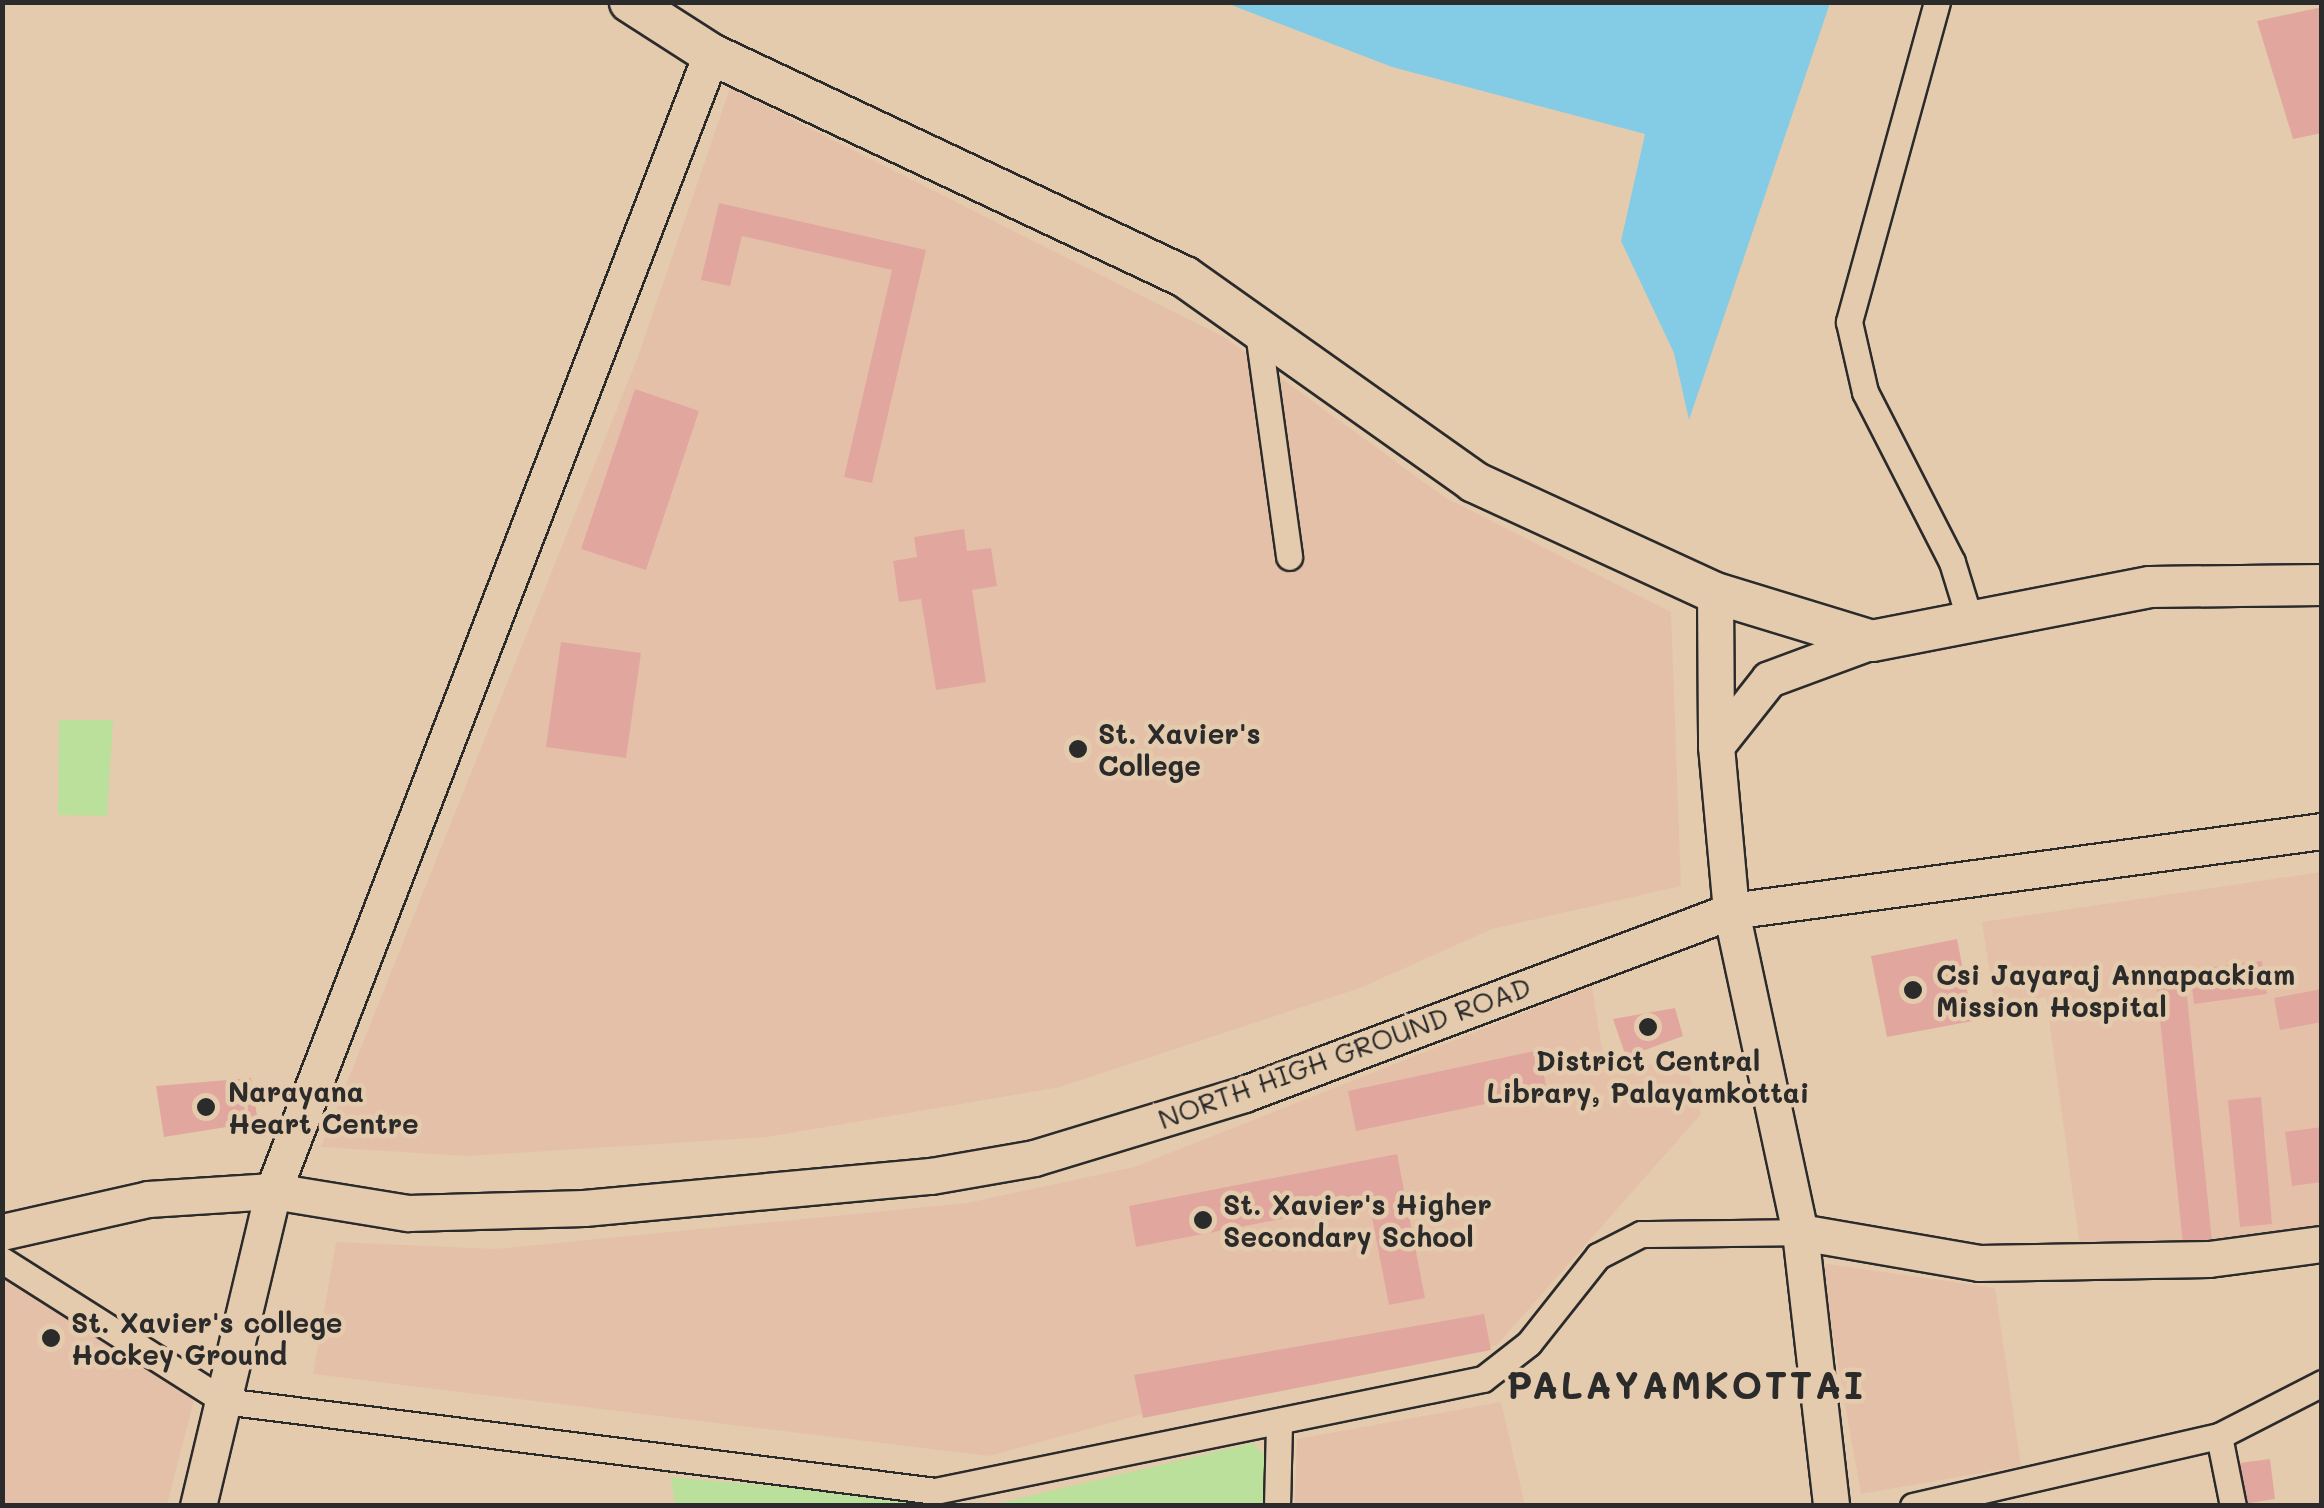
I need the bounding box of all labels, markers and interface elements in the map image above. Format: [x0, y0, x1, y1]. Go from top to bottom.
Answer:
place label: St. Xavier's College [1098, 716, 1261, 782]
marker: St. Xavier's College [1067, 738, 1089, 760]
place label: Csi Jayaraj Annapackiam Mission Hospital [1936, 957, 2295, 1023]
street label: NORTH HIGH GROUND ROAD [1153, 969, 1535, 1135]
marker: Csi Jayaraj Annapackiam Mission Hospital [1900, 977, 1926, 1003]
marker: District Central Library, Palayamkottai [1637, 1016, 1659, 1038]
place label: District Central Library, Palayamkottai [1486, 1043, 1810, 1109]
place label: Narayana Heart Centre [228, 1074, 419, 1140]
marker: Narayana Heart Centre [193, 1094, 219, 1120]
place label: St. Xavier's Higher Secondary School [1223, 1187, 1492, 1253]
marker: St. Xavier's Higher Secondary School [1192, 1209, 1214, 1231]
place label: St. Xavier's college Hockey Ground [71, 1305, 343, 1371]
marker: St. Xavier's college Hockey Ground [40, 1327, 62, 1349]
district label: PALAYAMKOTTAI [1506, 1362, 1866, 1408]

